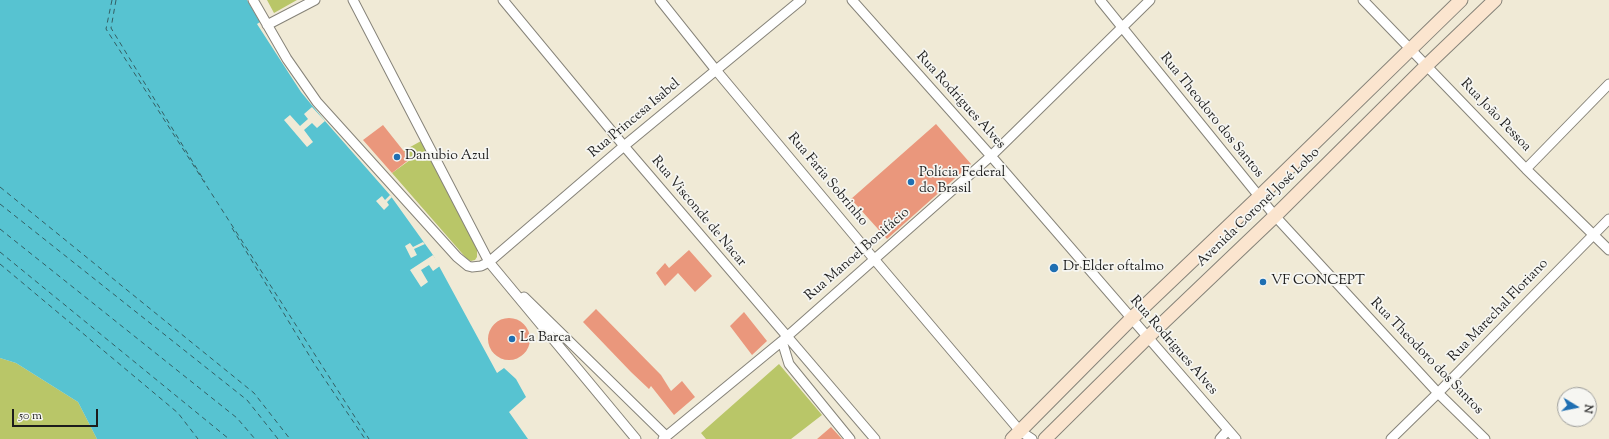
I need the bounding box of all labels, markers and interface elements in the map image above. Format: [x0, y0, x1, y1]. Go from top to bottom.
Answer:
street label: Rua Rodrigues Alves [912, 49, 1008, 153]
street label: Rua Theodoro dos Santos [1156, 50, 1266, 182]
street label: Rua Princesa Isabel [586, 76, 684, 162]
street label: Rua João Pessoa [1456, 76, 1534, 156]
street label: Rua Faria Sobrinho [783, 130, 871, 230]
street label: Avenida Coronel José Lobo [1194, 145, 1324, 271]
place label: Danubio Azul [405, 149, 489, 165]
marker: Danubio Azul [392, 152, 402, 162]
street label: Rua Visconde de Nacar [647, 153, 749, 271]
place label: Polícia Federal do Brasil [919, 166, 1005, 198]
marker: Polícia Federal do Brasil [906, 177, 916, 187]
street label: Rua Manoel Bonifácio [802, 205, 914, 305]
street label: Rua Marechal Floriano [1446, 256, 1552, 366]
place label: Dr Elder oftalmo [1063, 260, 1164, 276]
marker: Dr Elder oftalmo [1048, 262, 1060, 274]
place label: VF CONCEPT [1271, 274, 1365, 290]
marker: VF CONCEPT [1258, 277, 1268, 287]
street label: Rua Rodrigues Alves [1126, 293, 1220, 399]
street label: Rua Theodoro dos Santos [1366, 295, 1486, 419]
place label: La Barca [520, 331, 571, 347]
marker: La Barca [507, 334, 517, 344]
north arrow [1557, 387, 1597, 427]
scale bar [14, 401, 100, 427]
text: N [1579, 403, 1596, 415]
text: 50 m [19, 407, 42, 425]

